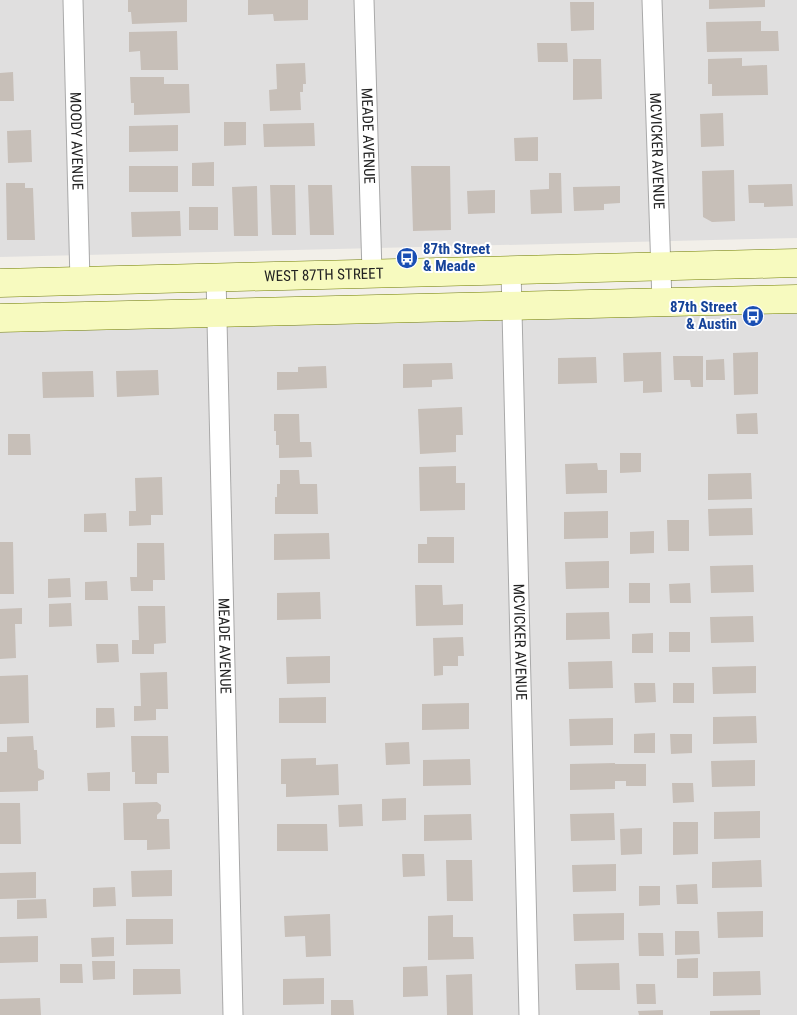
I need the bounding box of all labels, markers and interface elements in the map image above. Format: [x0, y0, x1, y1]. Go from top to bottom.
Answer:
street label: MEADE AVENUE [358, 88, 378, 184]
street label: MOODY AVENUE [66, 92, 87, 190]
street label: MCVICKER AVENUE [646, 92, 668, 210]
place label: 87th Street & Meade [423, 240, 490, 275]
bus stop icon: 87th Street & Meade [395, 246, 419, 270]
street label: WEST 87TH STREET [264, 264, 384, 285]
place label: 87th Street & Austin [670, 298, 737, 333]
bus stop icon: 87th Street & Austin [741, 304, 765, 328]
street label: MCVICKER AVENUE [510, 583, 530, 700]
street label: MEADE AVENUE [214, 598, 235, 694]

